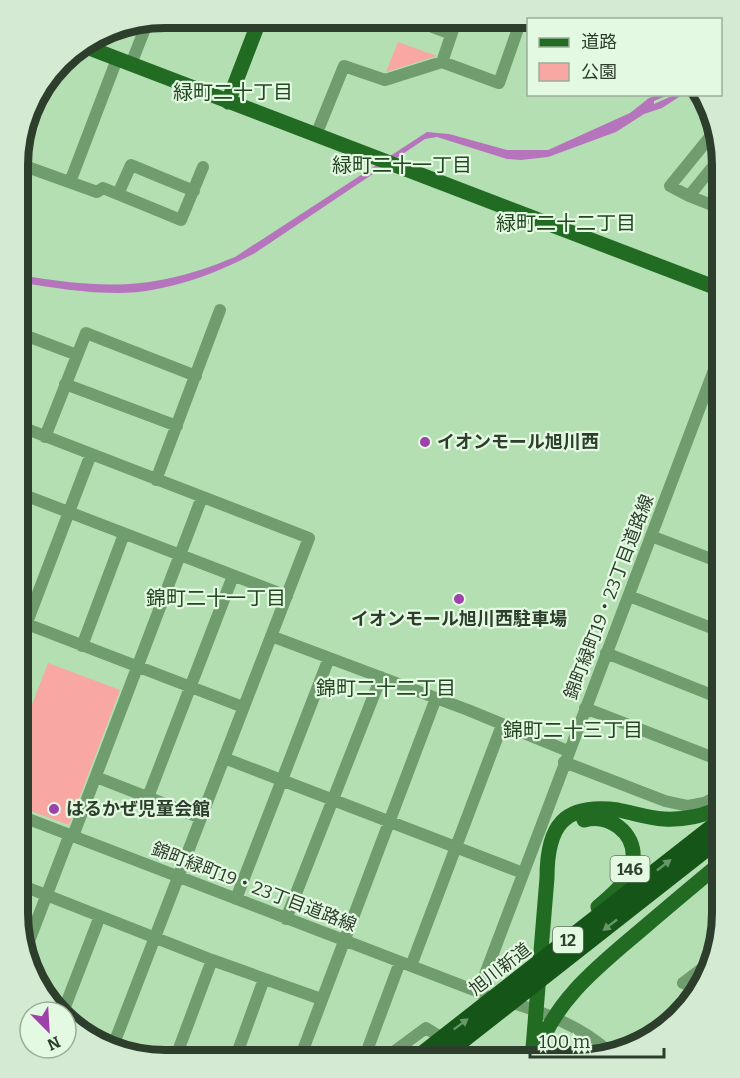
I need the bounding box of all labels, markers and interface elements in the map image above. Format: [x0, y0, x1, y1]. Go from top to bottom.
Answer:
legend [527, 18, 722, 96]
text: 道路 [581, 31, 617, 53]
text: 公園 [581, 61, 617, 83]
district label: 緑町二十丁目 [173, 80, 293, 104]
district label: 緑町二十一丁目 [332, 153, 472, 177]
district label: 緑町二十二丁目 [496, 211, 636, 235]
place label: イオンモール旭川西 [437, 431, 599, 453]
marker: イオンモール旭川西 [418, 435, 432, 449]
street label: 錦町緑町19・23丁目道路線 [560, 491, 658, 703]
district label: 錦町二十一丁目 [146, 586, 286, 610]
marker: イオンモール旭川西駐車場 [452, 592, 466, 606]
place label: イオンモール旭川西駐車場 [351, 608, 567, 630]
district label: 錦町二十二丁目 [316, 676, 456, 700]
district label: 錦町二十三丁目 [503, 718, 643, 742]
place label: はるかぜ児童会館 [66, 798, 210, 820]
marker: はるかぜ児童会館 [47, 802, 61, 816]
street label: 錦町緑町19・23丁目道路線 [148, 838, 360, 936]
road number: 146 [610, 856, 650, 882]
one-way arrow [656, 859, 671, 871]
one-way arrow [602, 919, 617, 931]
road number: 12 [553, 927, 583, 953]
street label: 旭川新道 [465, 938, 535, 1000]
north arrow [18, 1000, 78, 1060]
one-way arrow [452, 1018, 468, 1030]
scale bar [530, 1021, 664, 1059]
text: 100 m [539, 1031, 590, 1053]
text: N [44, 1032, 63, 1054]

